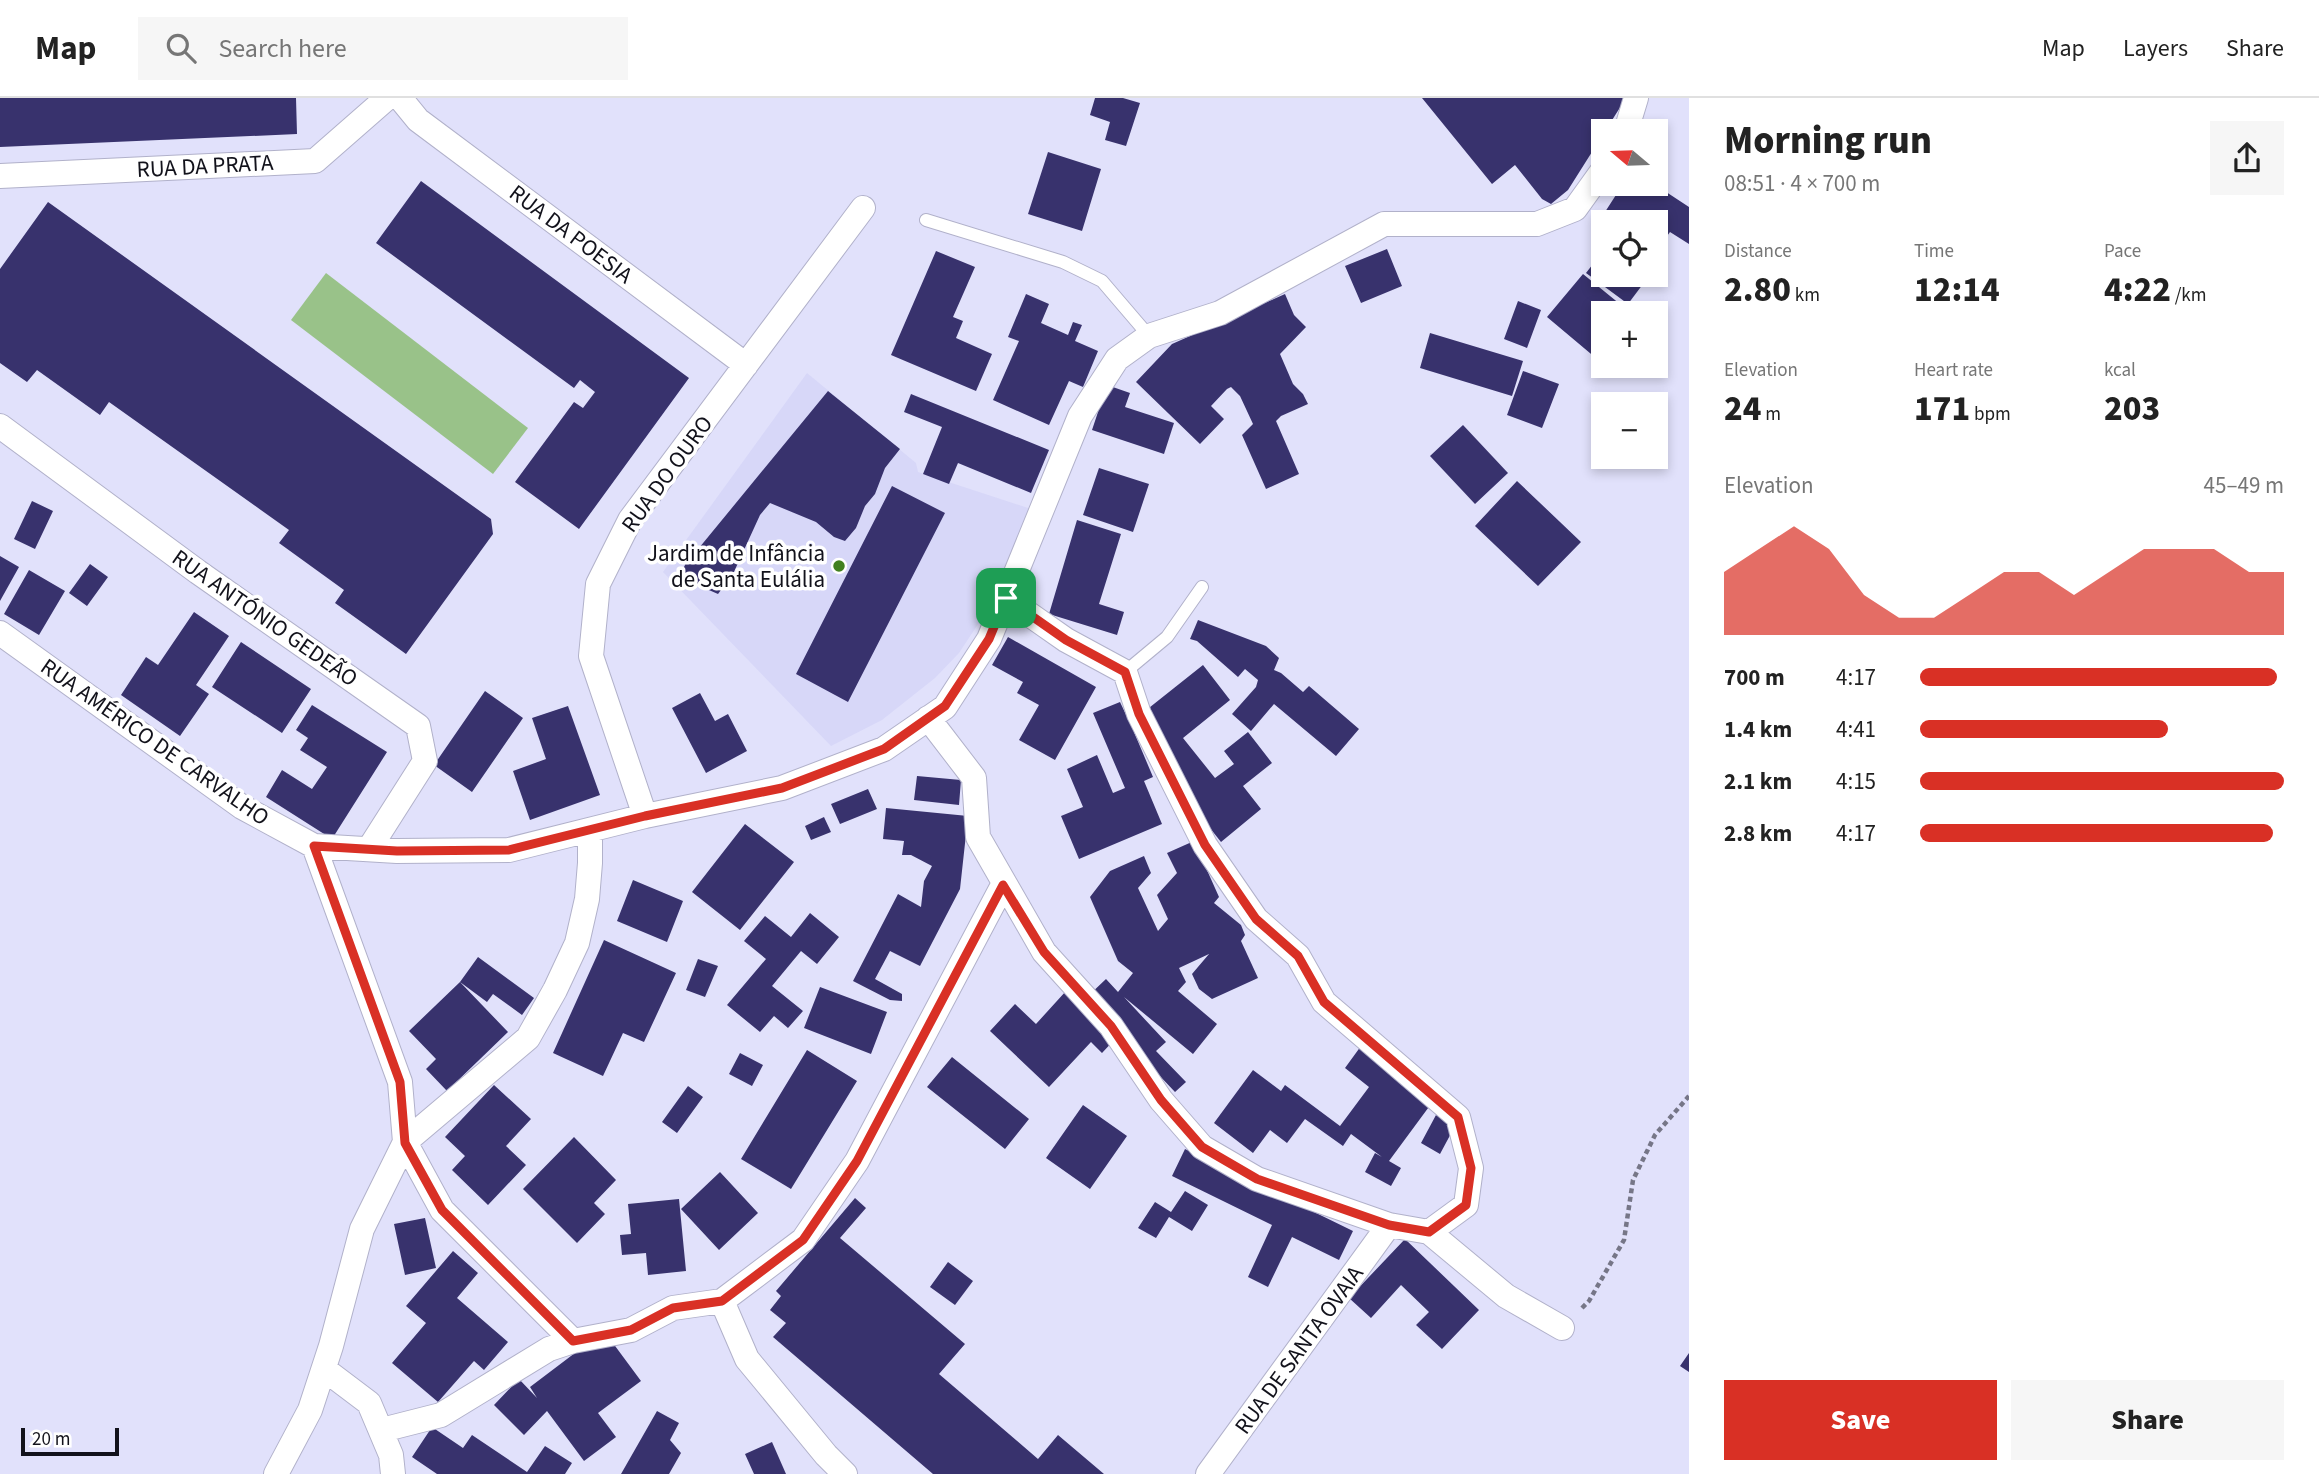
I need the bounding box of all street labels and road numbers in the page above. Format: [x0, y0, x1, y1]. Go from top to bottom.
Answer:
street label: RUA DA PRATA [136, 146, 275, 186]
street label: RUA DA POESIA [502, 177, 640, 292]
street label: RUA DO OURO [613, 409, 721, 539]
street label: RUA ANTÓNIO GEDEÃO [165, 541, 365, 695]
street label: RUA AMÉRICO DE CARVALHO [34, 650, 276, 834]
street label: RUA DE SANTA OVAIA [1227, 1258, 1372, 1441]

